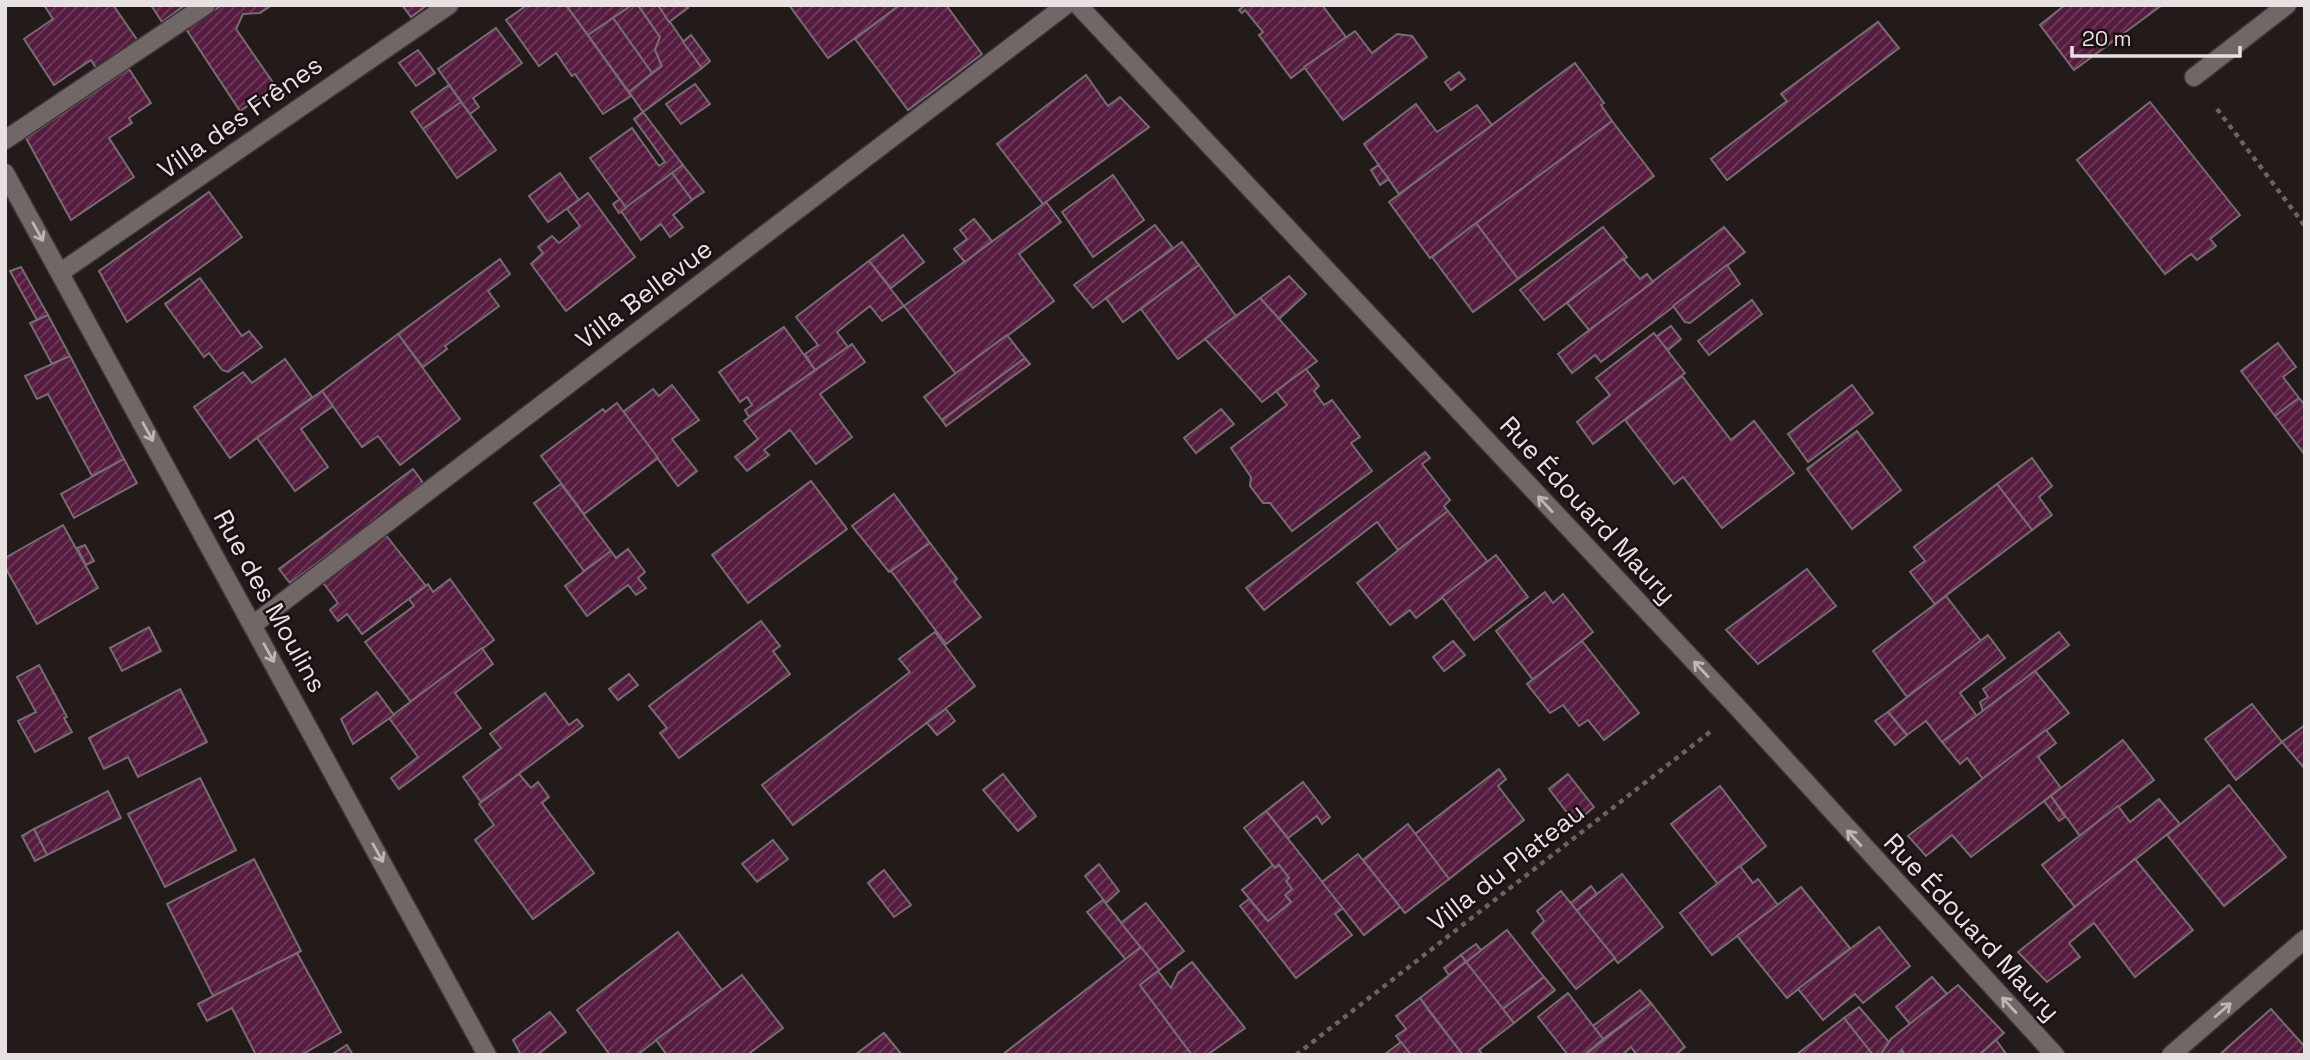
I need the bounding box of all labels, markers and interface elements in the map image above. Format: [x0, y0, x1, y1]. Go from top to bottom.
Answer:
scale bar [2072, 14, 2240, 58]
text: 20 m [2082, 25, 2132, 52]
street label: Villa des Frênes [151, 48, 329, 186]
one-way arrow [31, 222, 45, 242]
street label: Villa Bellevue [569, 232, 719, 356]
street label: Rue Édouard Maury [1492, 409, 1684, 611]
one-way arrow [141, 421, 155, 441]
one-way arrow [1537, 495, 1554, 512]
street label: Rue des Moulins [206, 504, 334, 698]
one-way arrow [262, 642, 276, 662]
one-way arrow [1693, 661, 1710, 678]
street label: Villa du Plateau [1421, 795, 1591, 939]
street label: Rue Édouard Maury [1876, 826, 2068, 1028]
one-way arrow [1846, 829, 1862, 847]
one-way arrow [371, 842, 385, 862]
one-way arrow [2000, 997, 2017, 1014]
one-way arrow [2213, 1002, 2231, 1018]

